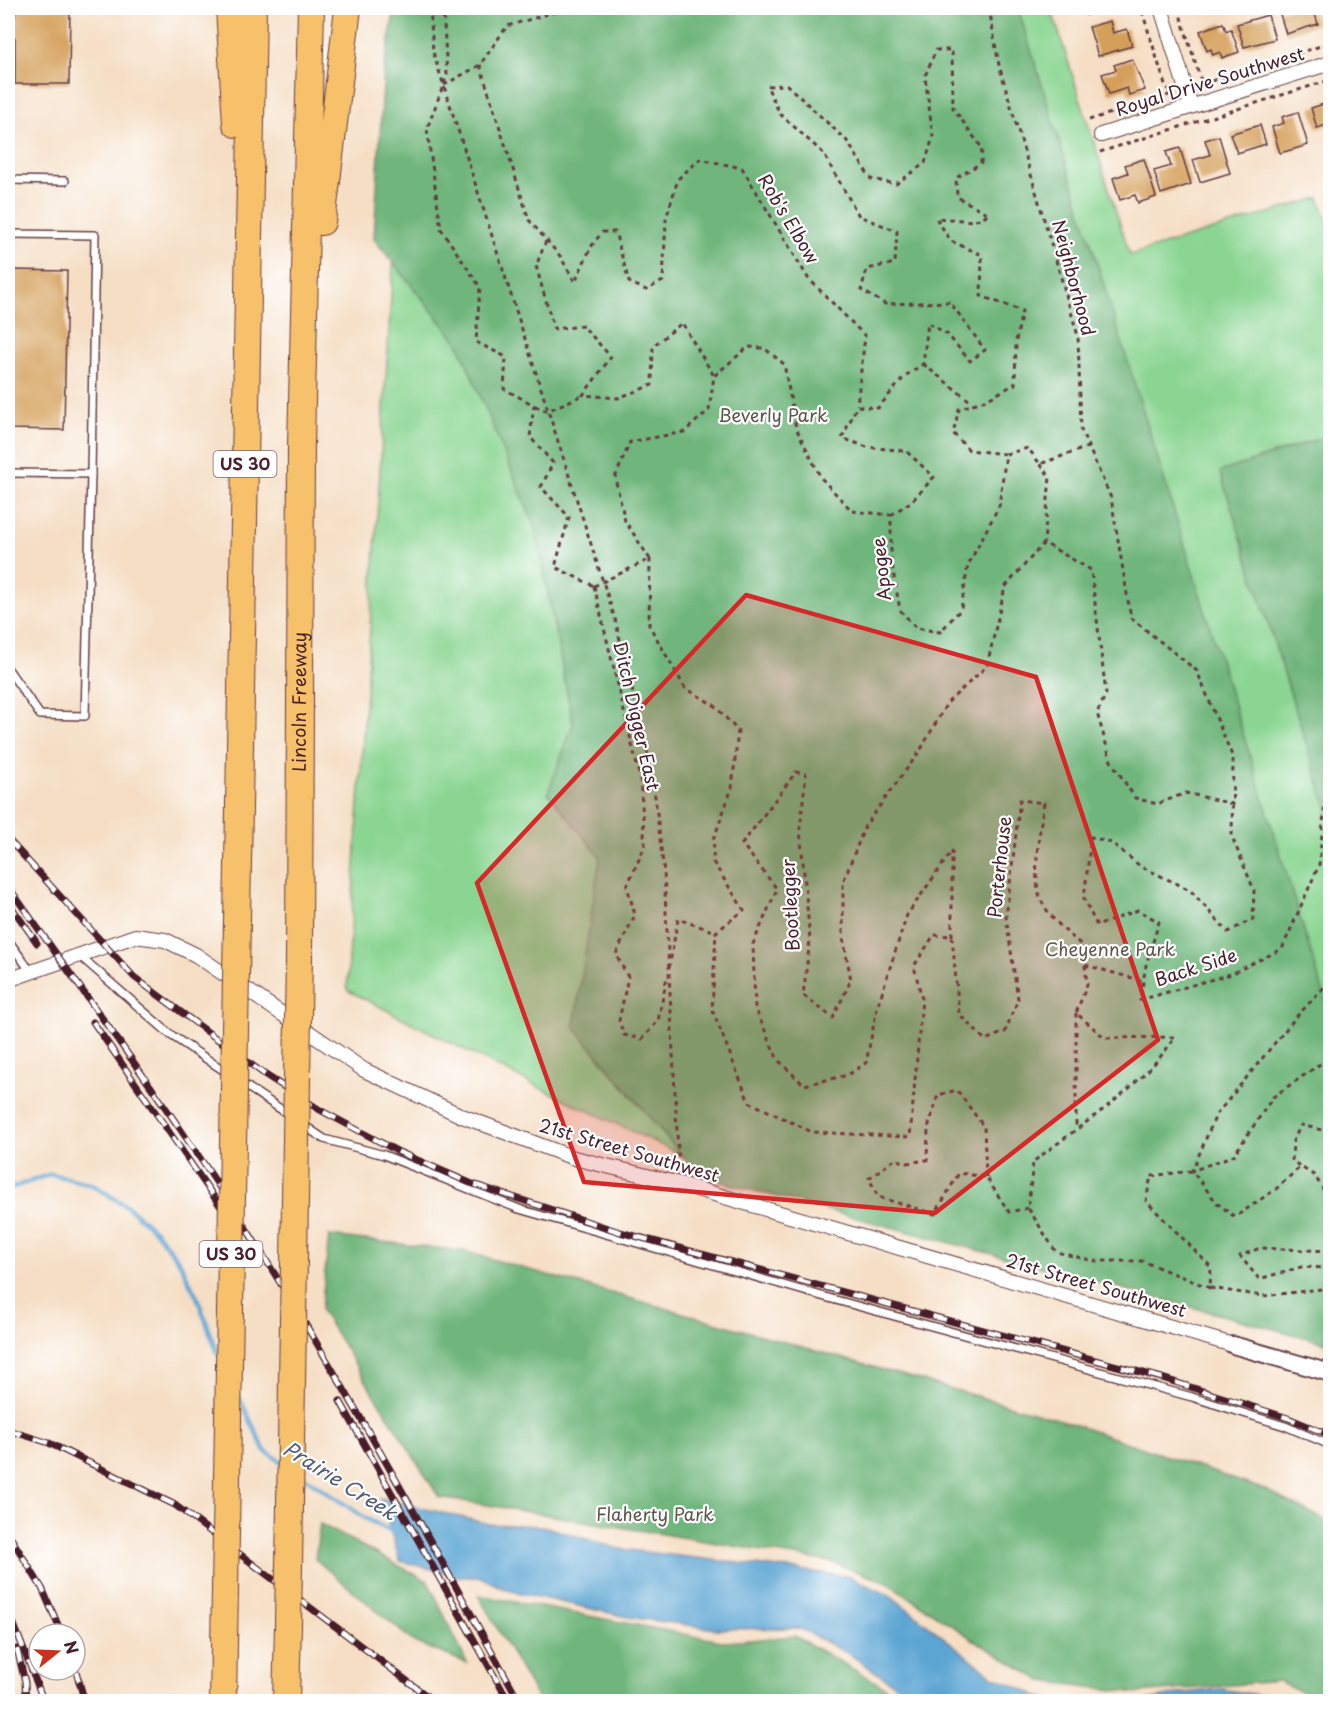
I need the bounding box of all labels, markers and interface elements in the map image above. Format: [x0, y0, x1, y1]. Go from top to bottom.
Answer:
street label: Royal Drive Southwest [1112, 39, 1307, 122]
street label: Rob's Elbow [752, 168, 827, 268]
street label: Neighborhood [1046, 217, 1103, 339]
park label: Beverly Park [718, 401, 828, 428]
road number: US 30 [214, 451, 276, 477]
street label: Apogee [864, 536, 897, 602]
street label: Lincoln Freeway [285, 632, 312, 772]
street label: Ditch Digger East [607, 638, 668, 793]
street label: Porterhouse [980, 815, 1017, 919]
street label: Bootlegger [774, 858, 805, 952]
park label: Cheyenne Park [1045, 935, 1175, 962]
street label: Back Side [1151, 941, 1240, 992]
street label: 21st Street Southwest [536, 1111, 723, 1188]
road number: US 30 [200, 1241, 262, 1267]
street label: 21st Street Southwest [1003, 1246, 1190, 1323]
water label: Prairie Creek [278, 1433, 404, 1528]
park label: Flaherty Park [596, 1500, 714, 1527]
north arrow [27, 1622, 87, 1682]
text: N [59, 1637, 86, 1657]

